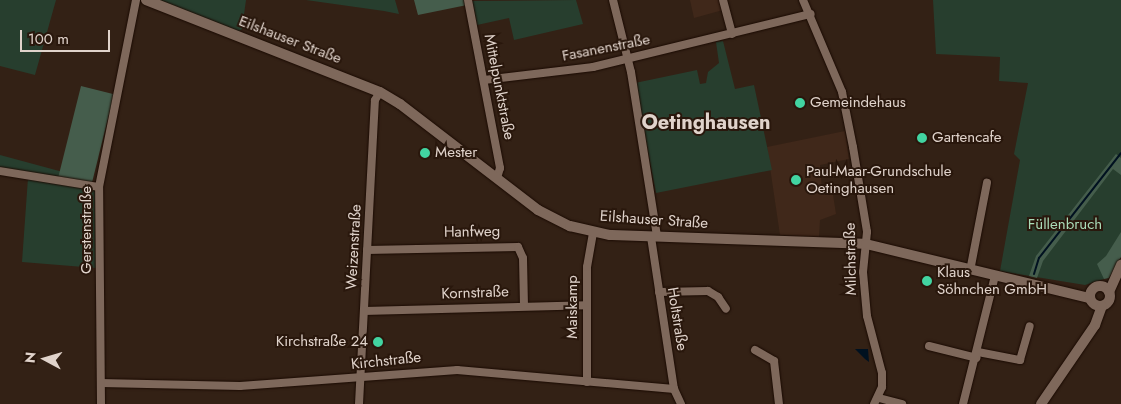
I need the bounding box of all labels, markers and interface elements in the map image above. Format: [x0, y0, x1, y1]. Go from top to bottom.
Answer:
street label: Eilshauser Straße [236, 12, 344, 68]
scale bar [22, 20, 112, 52]
text: 100 m [28, 28, 69, 50]
street label: Fasanenstraße [560, 31, 652, 65]
street label: Mittelpunktstraße [480, 33, 518, 141]
place label: Gemeindehaus [810, 94, 906, 112]
marker: Gemeindehaus [794, 97, 806, 109]
district label: Oetinghausen [641, 110, 771, 134]
place label: Gartencafe [932, 129, 1002, 147]
marker: Gartencafe [916, 132, 928, 144]
place label: Mester [435, 144, 477, 162]
marker: Mester [419, 147, 431, 159]
place label: Paul-Maar-Grundschule Oetinghausen [806, 162, 952, 197]
marker: Paul-Maar-Grundschule Oetinghausen [790, 174, 802, 186]
street label: Gerstenstraße [78, 186, 96, 274]
street label: Weizenstraße [343, 204, 365, 290]
street label: Eilshauser Straße [599, 207, 709, 233]
park label: Füllenbruch [1028, 216, 1102, 234]
street label: Milchstraße [841, 222, 861, 296]
street label: Hanfweg [444, 223, 500, 241]
place label: Klaus Söhnchen GmbH [937, 263, 1047, 298]
street label: Maiskamp [564, 275, 582, 339]
marker: Klaus Söhnchen GmbH [921, 275, 933, 287]
street label: Kornstraße [441, 283, 509, 303]
street label: Holtstraße [663, 286, 691, 352]
place label: Kirchstraße 24 [276, 333, 368, 351]
north arrow [20, 334, 70, 384]
marker: Kirchstraße 24 [372, 336, 384, 348]
street label: Kirchstraße [350, 348, 422, 374]
text: N [20, 351, 41, 364]

